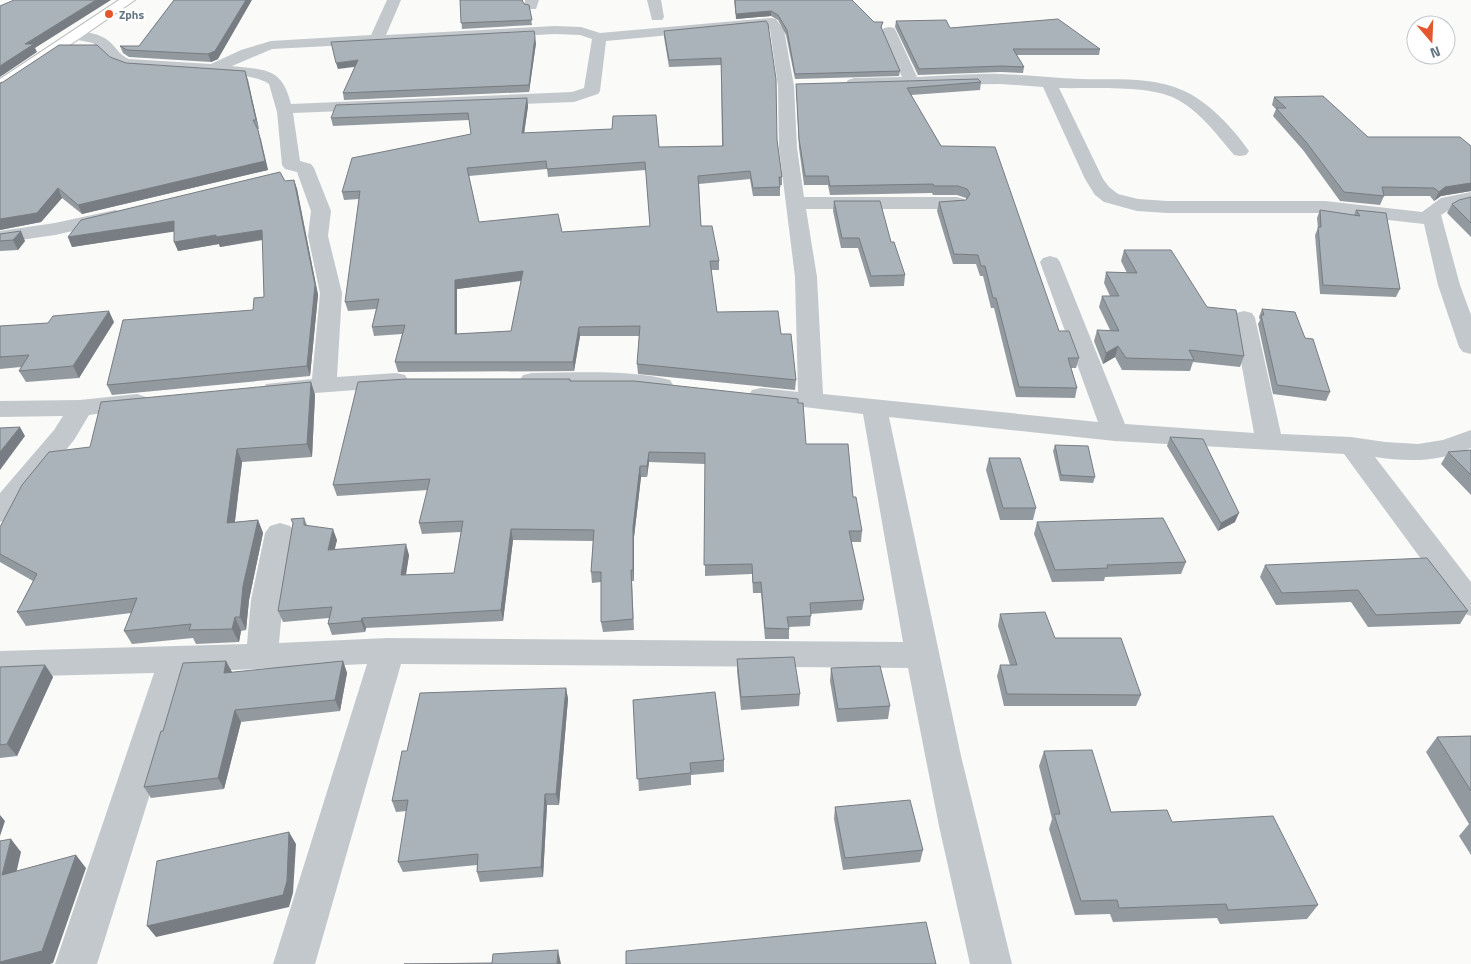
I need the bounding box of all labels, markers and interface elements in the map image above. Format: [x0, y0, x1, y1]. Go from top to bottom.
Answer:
place label: Zphs [119, 5, 144, 24]
marker: Zphs [103, 8, 115, 20]
north arrow [1406, 15, 1456, 65]
text: N [1427, 41, 1443, 64]

